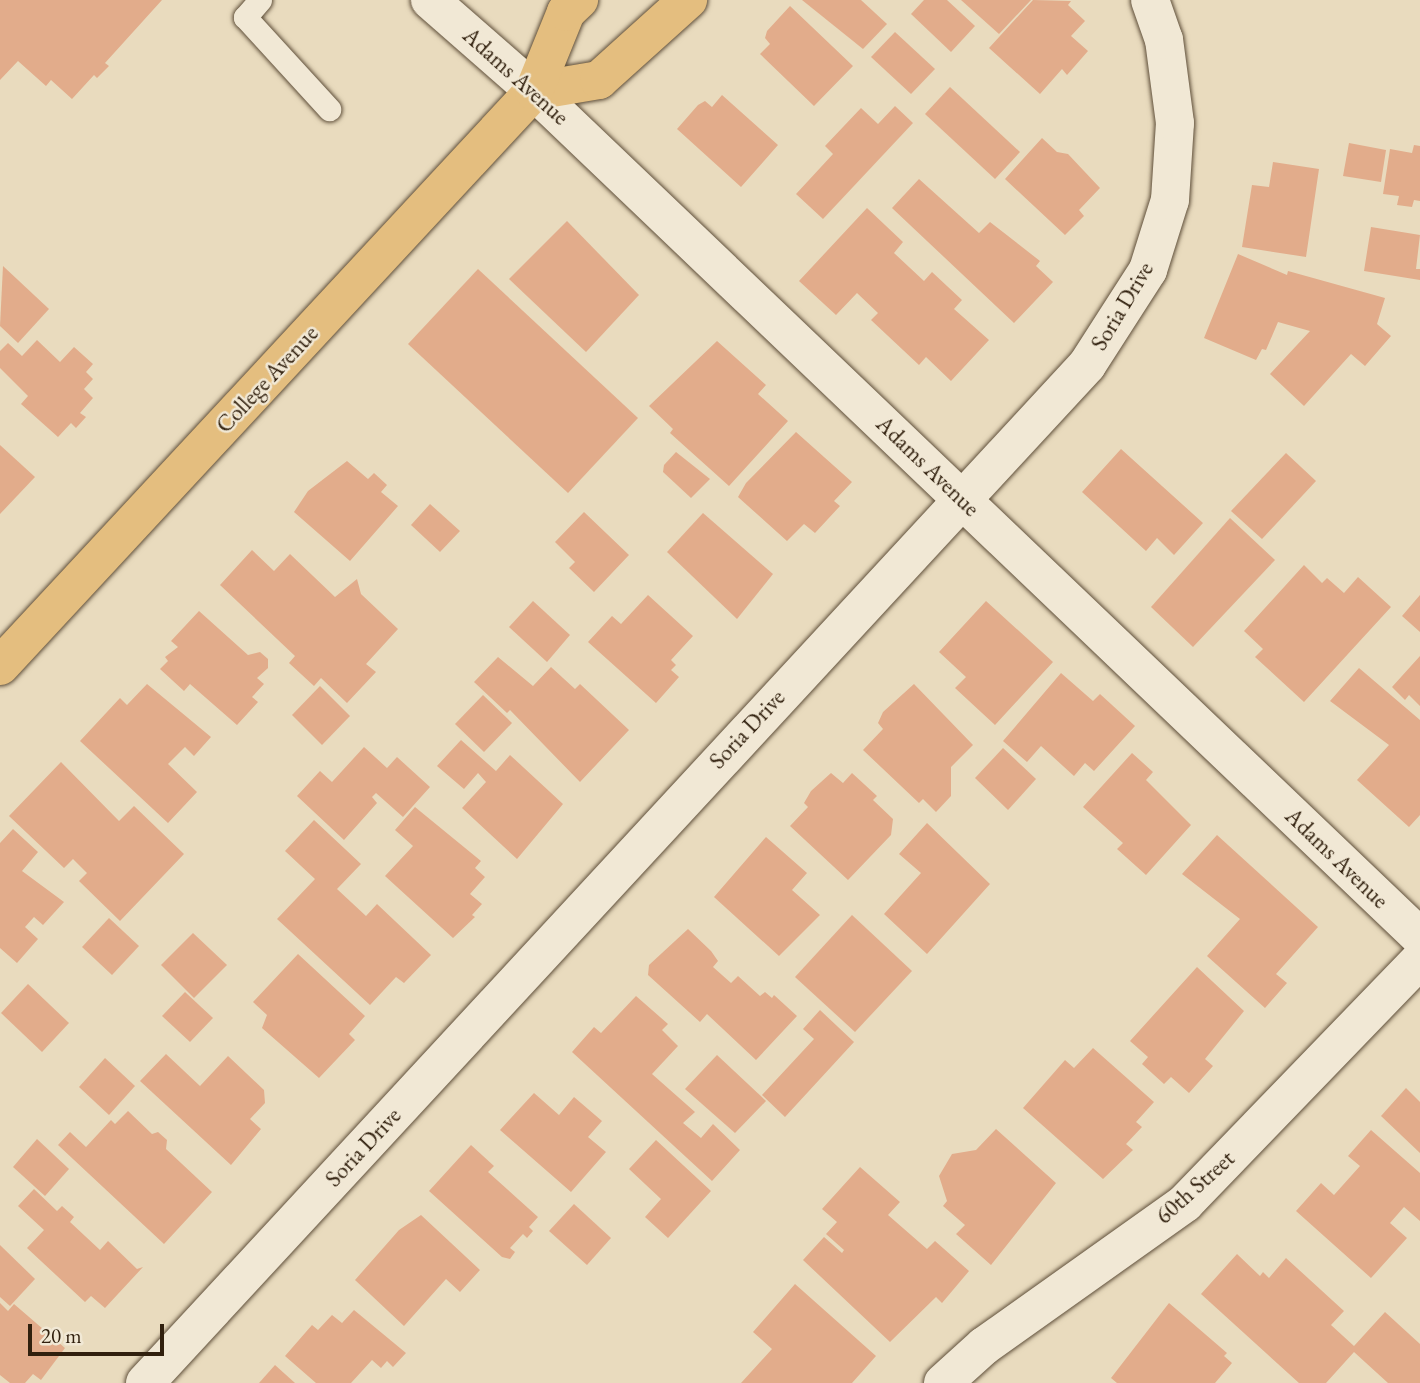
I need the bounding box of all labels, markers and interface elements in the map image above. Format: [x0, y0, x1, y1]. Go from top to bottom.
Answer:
street label: Adams Avenue [457, 21, 575, 131]
street label: Soria Drive [1085, 257, 1159, 355]
street label: College Avenue [210, 320, 324, 438]
street label: Adams Avenue [871, 410, 985, 522]
street label: Soria Drive [703, 684, 791, 774]
street label: Adams Avenue [1280, 802, 1394, 914]
street label: Soria Drive [319, 1102, 407, 1192]
street label: 60th Street [1150, 1145, 1240, 1229]
scale bar [32, 1310, 168, 1354]
text: 20 m [41, 1322, 82, 1349]

